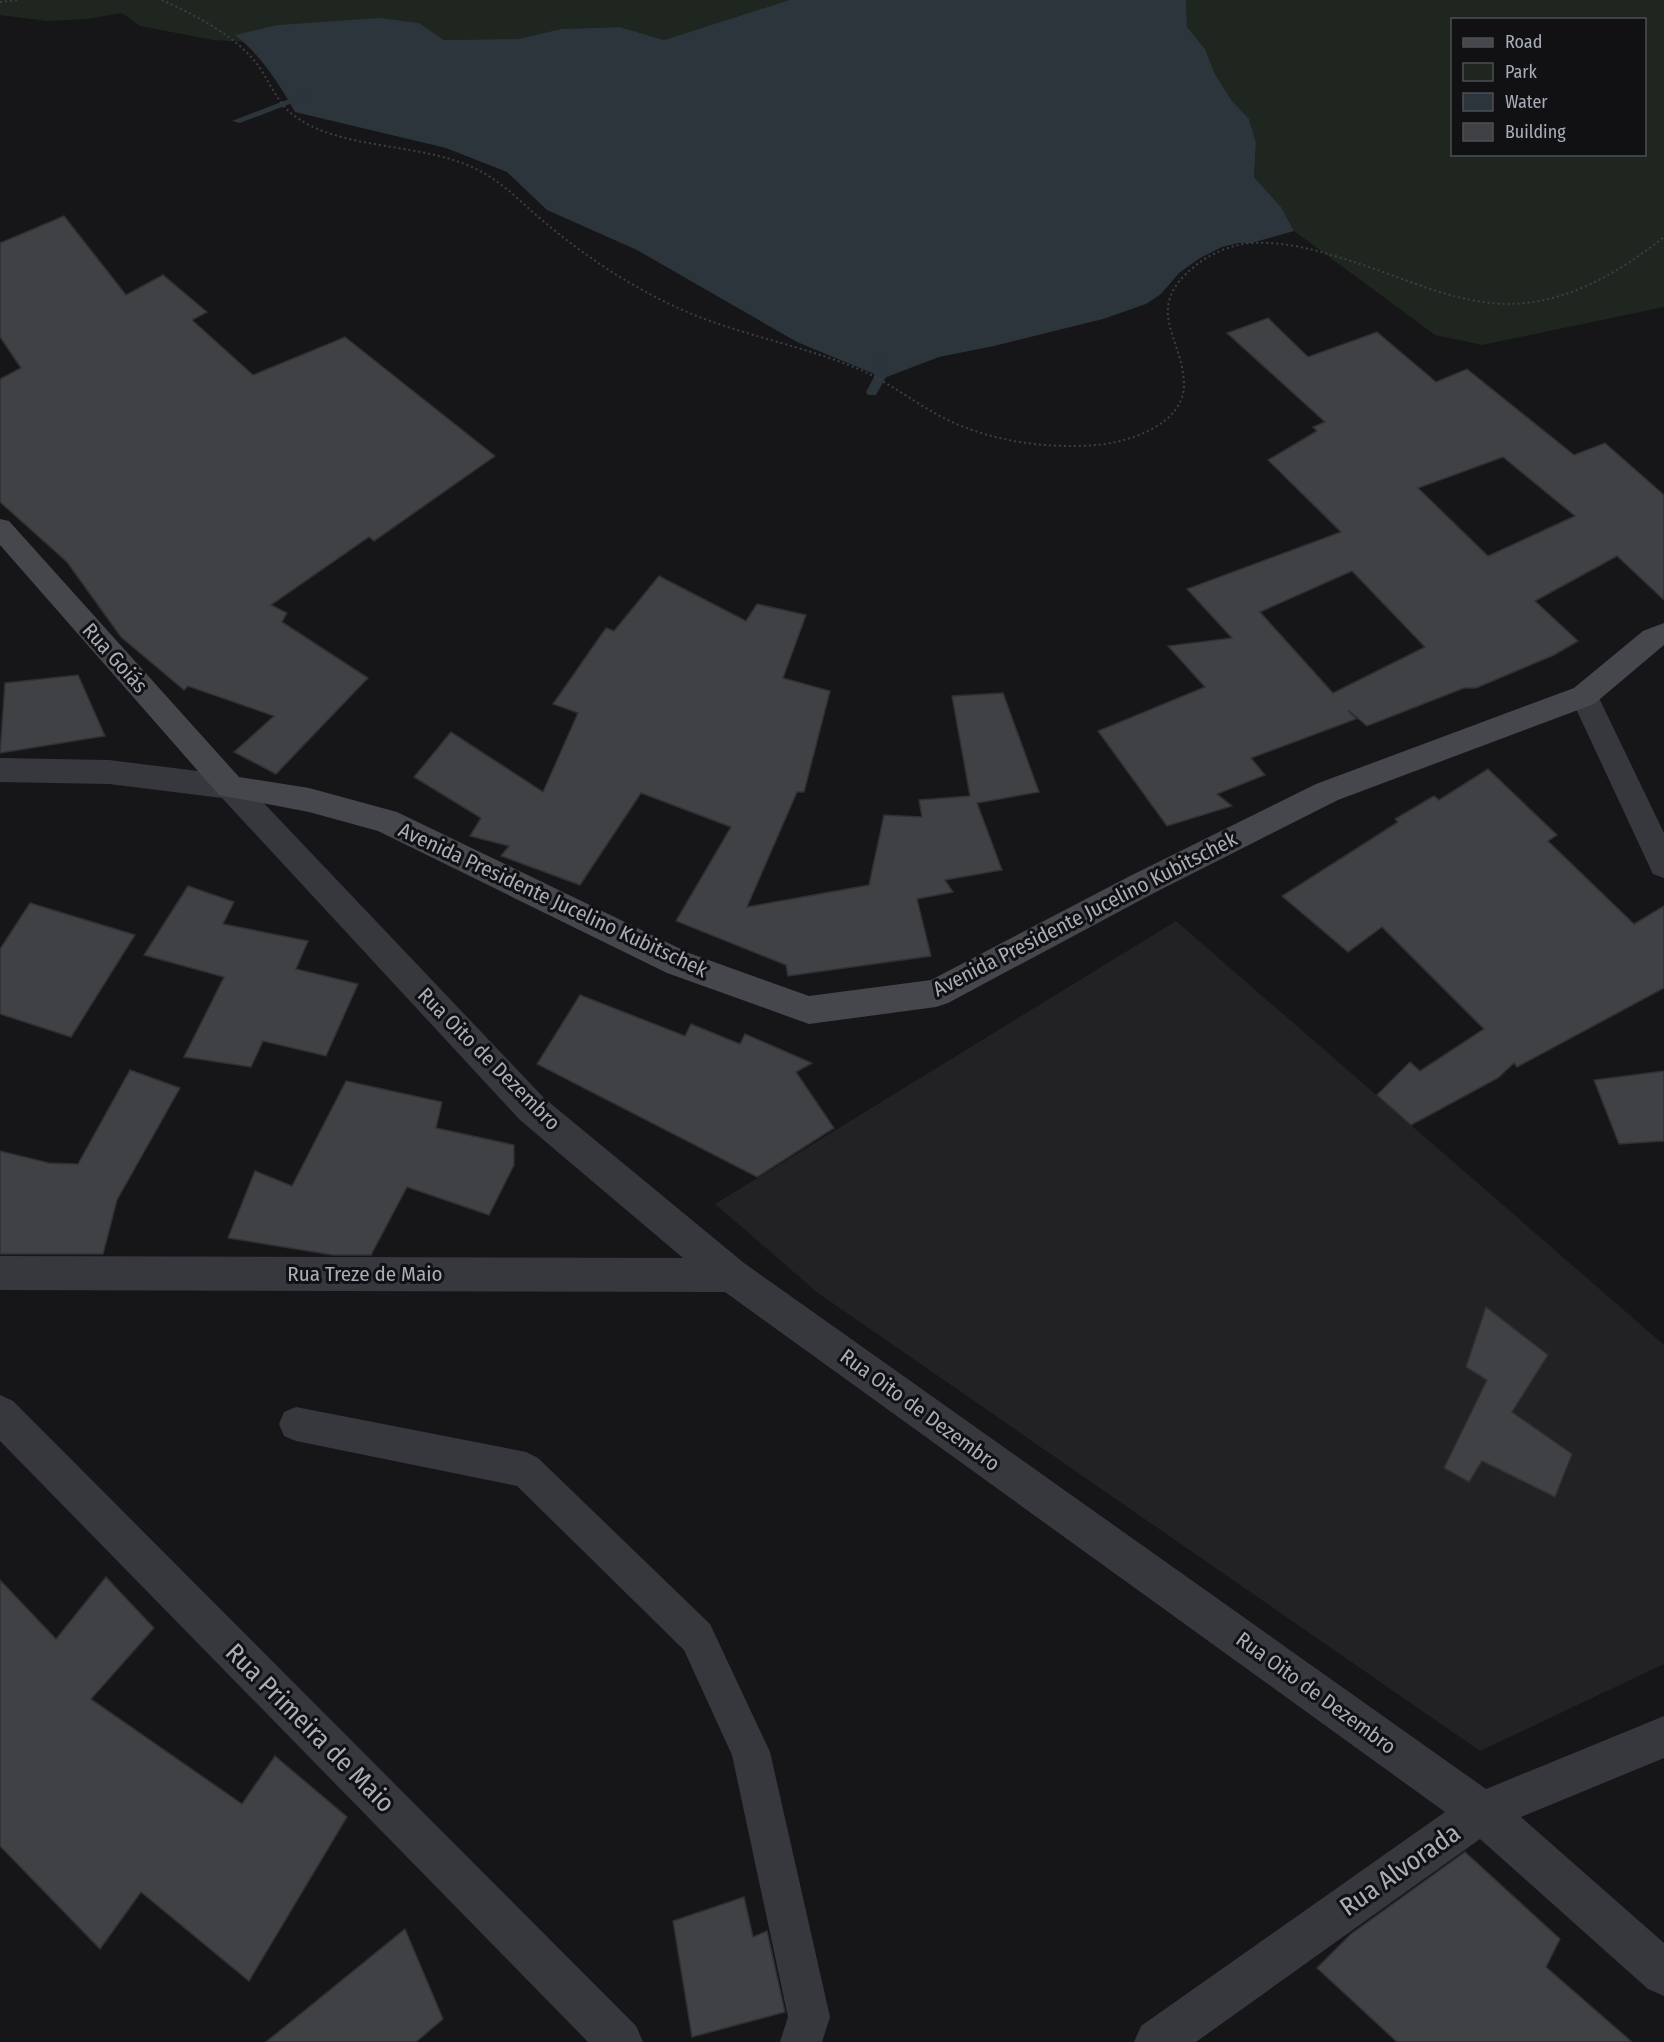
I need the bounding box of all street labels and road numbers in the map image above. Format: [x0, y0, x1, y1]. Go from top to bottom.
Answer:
street label: Rua Goiás [77, 618, 153, 698]
street label: Avenida Presidente Jucelino Kubitschek [394, 817, 712, 983]
street label: Avenida Presidente Jucelino Kubitschek [929, 826, 1242, 1002]
street label: Rua Oito de Dezembro [412, 982, 566, 1136]
street label: Rua Treze de Maio [287, 1261, 443, 1287]
street label: Rua Oito de Dezembro [835, 1343, 1005, 1477]
street label: Rua Oito de Dezembro [1231, 1626, 1401, 1760]
street label: Rua Primeira de Maio [219, 1637, 401, 1819]
street label: Rua Alvorada [1334, 1817, 1466, 1923]

